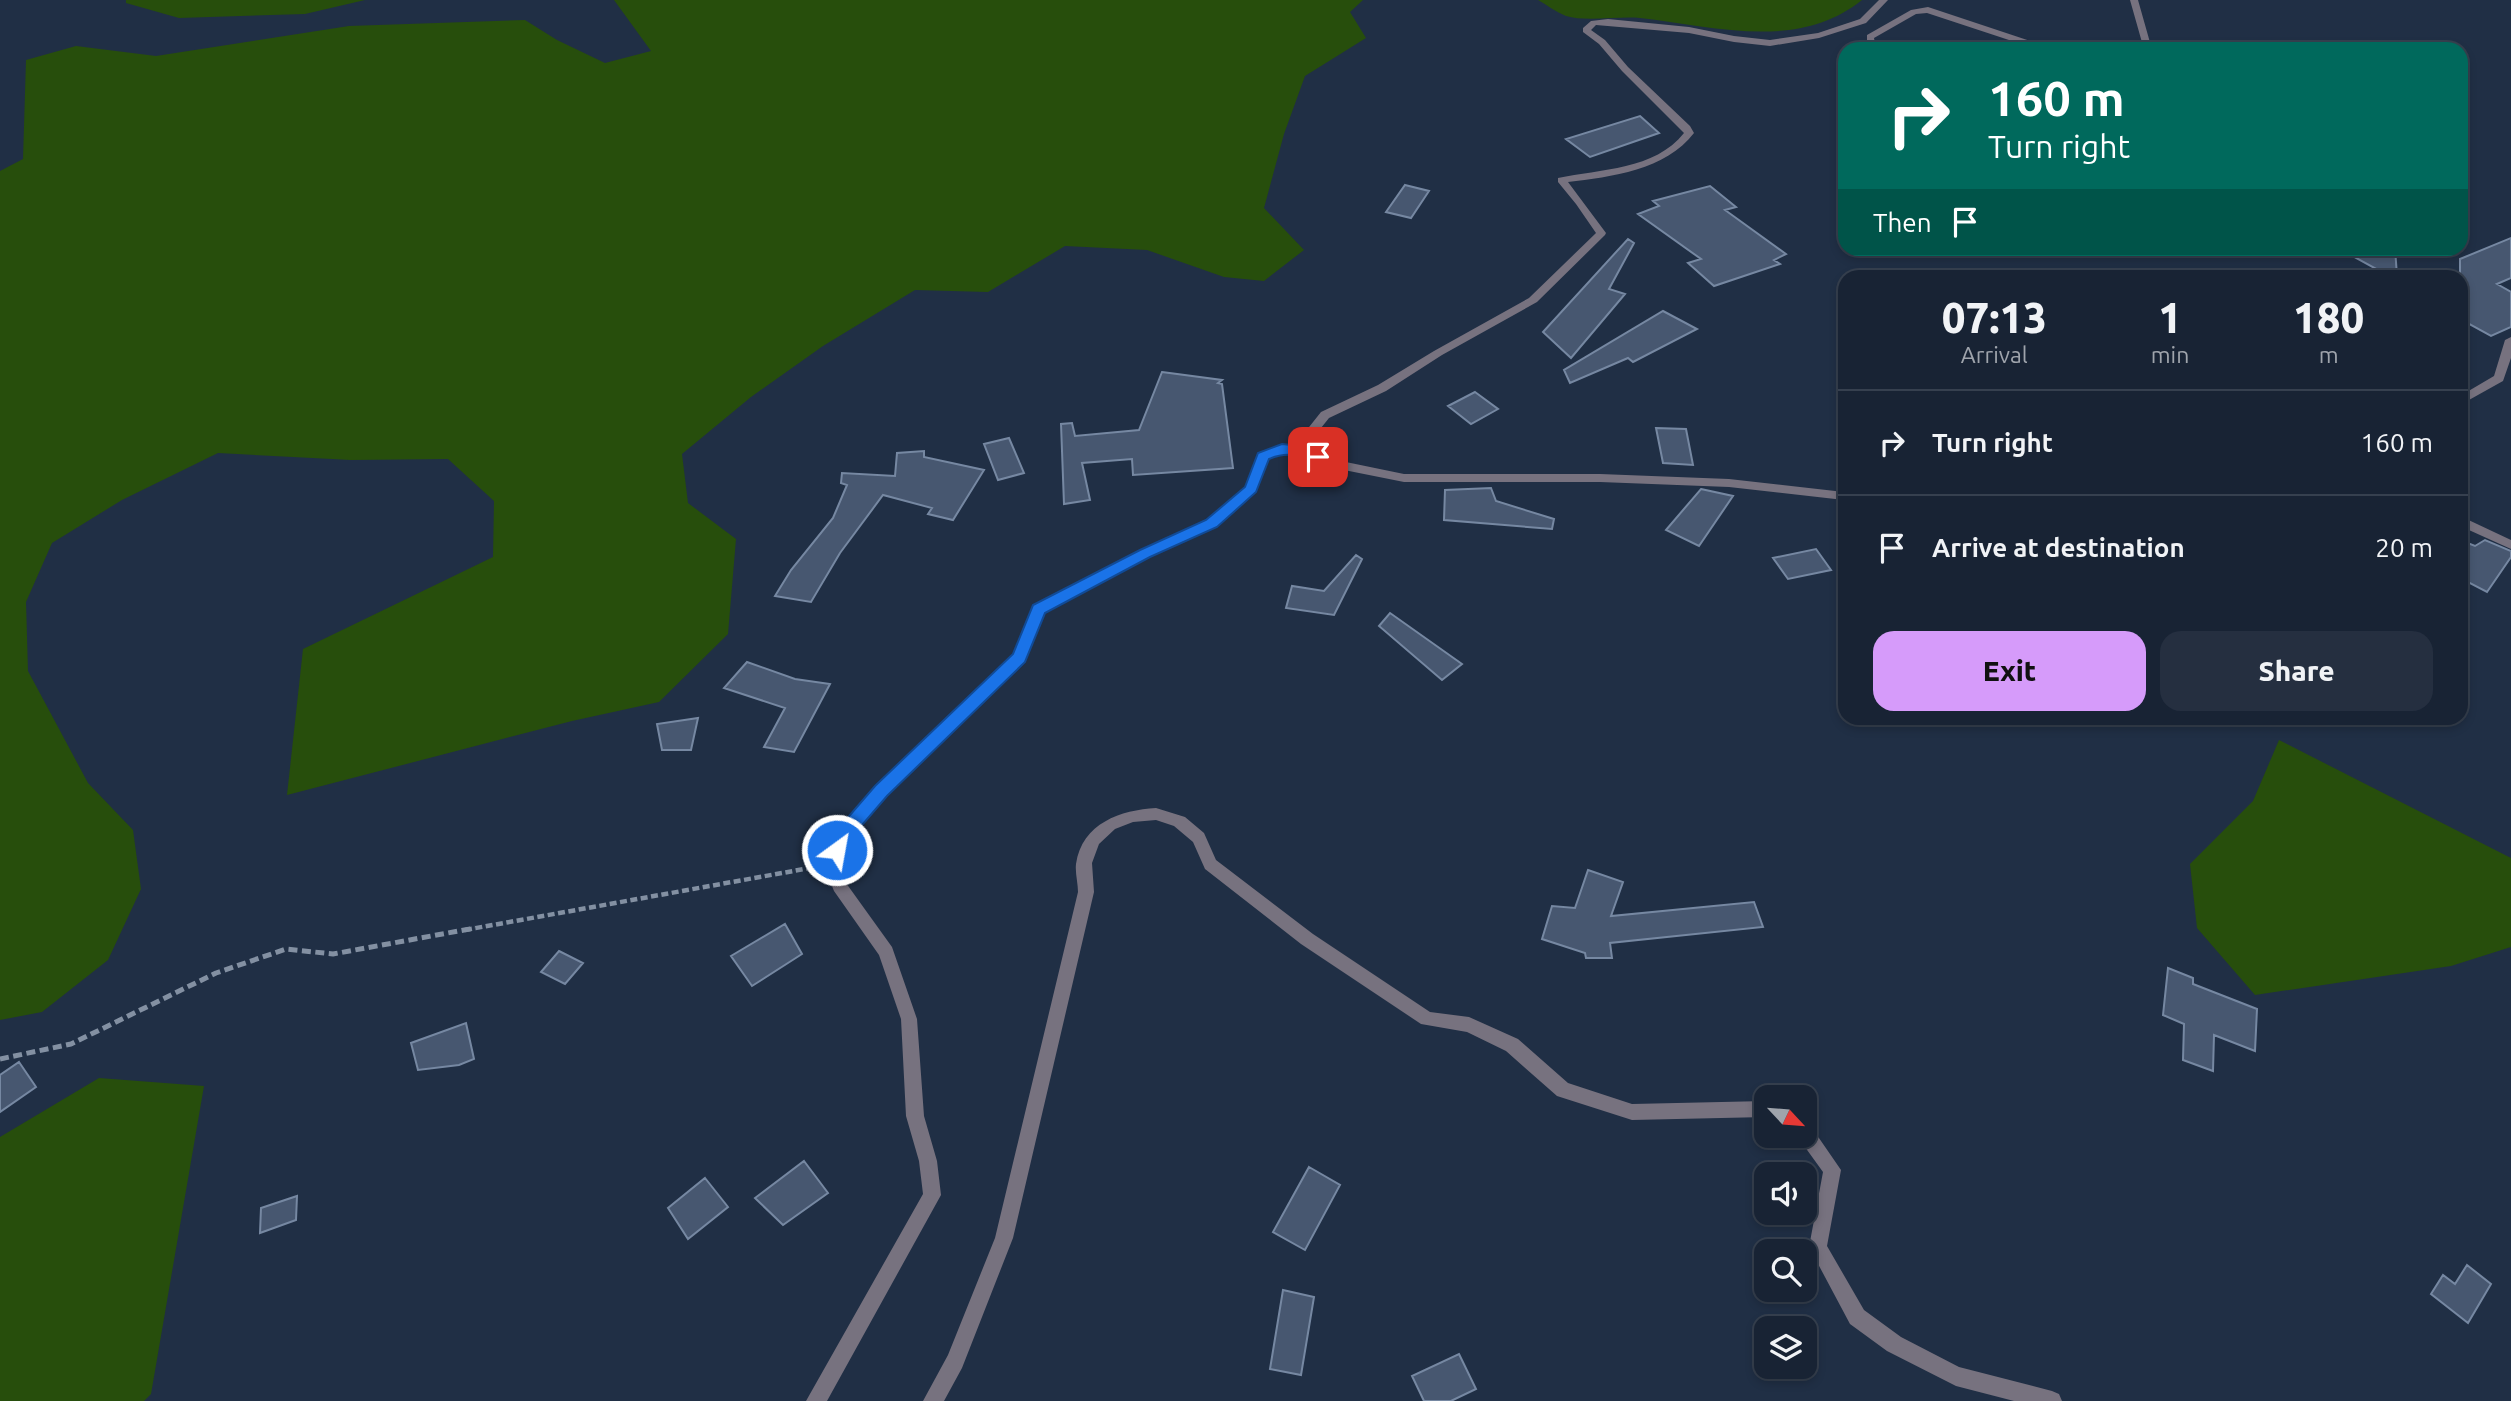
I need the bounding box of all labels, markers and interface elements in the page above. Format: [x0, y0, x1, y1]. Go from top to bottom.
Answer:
icon: right [1873, 70, 1964, 161]
text: 160 m [1988, 70, 2125, 125]
text: Turn right [1988, 128, 2130, 164]
icon: arrive [1946, 203, 1984, 241]
text: Then [1873, 208, 1932, 237]
text: 07:13 [1942, 294, 2047, 341]
text: 1 [2158, 294, 2182, 341]
text: 180 [2293, 294, 2364, 341]
text: Arrival [1961, 342, 2028, 367]
text: min [2151, 342, 2189, 367]
text: m [2319, 342, 2339, 367]
icon: right [1873, 424, 1911, 462]
pin [1288, 427, 1348, 487]
text: Turn right [1932, 428, 2053, 457]
text: 160 m [2361, 428, 2433, 457]
icon: arrive [1299, 438, 1337, 476]
icon: arrive [1873, 529, 1911, 567]
text: Arrive at destination [1932, 533, 2185, 562]
text: 20 m [2375, 533, 2433, 562]
button: Exit [1873, 631, 2146, 711]
button: Share [2160, 631, 2433, 711]
position arrow [800, 813, 874, 887]
north arrow [1754, 1085, 1816, 1148]
map controls [1754, 1085, 1817, 1379]
button: sound [1754, 1162, 1817, 1225]
button: search [1754, 1239, 1817, 1302]
button: layers [1754, 1316, 1817, 1379]

